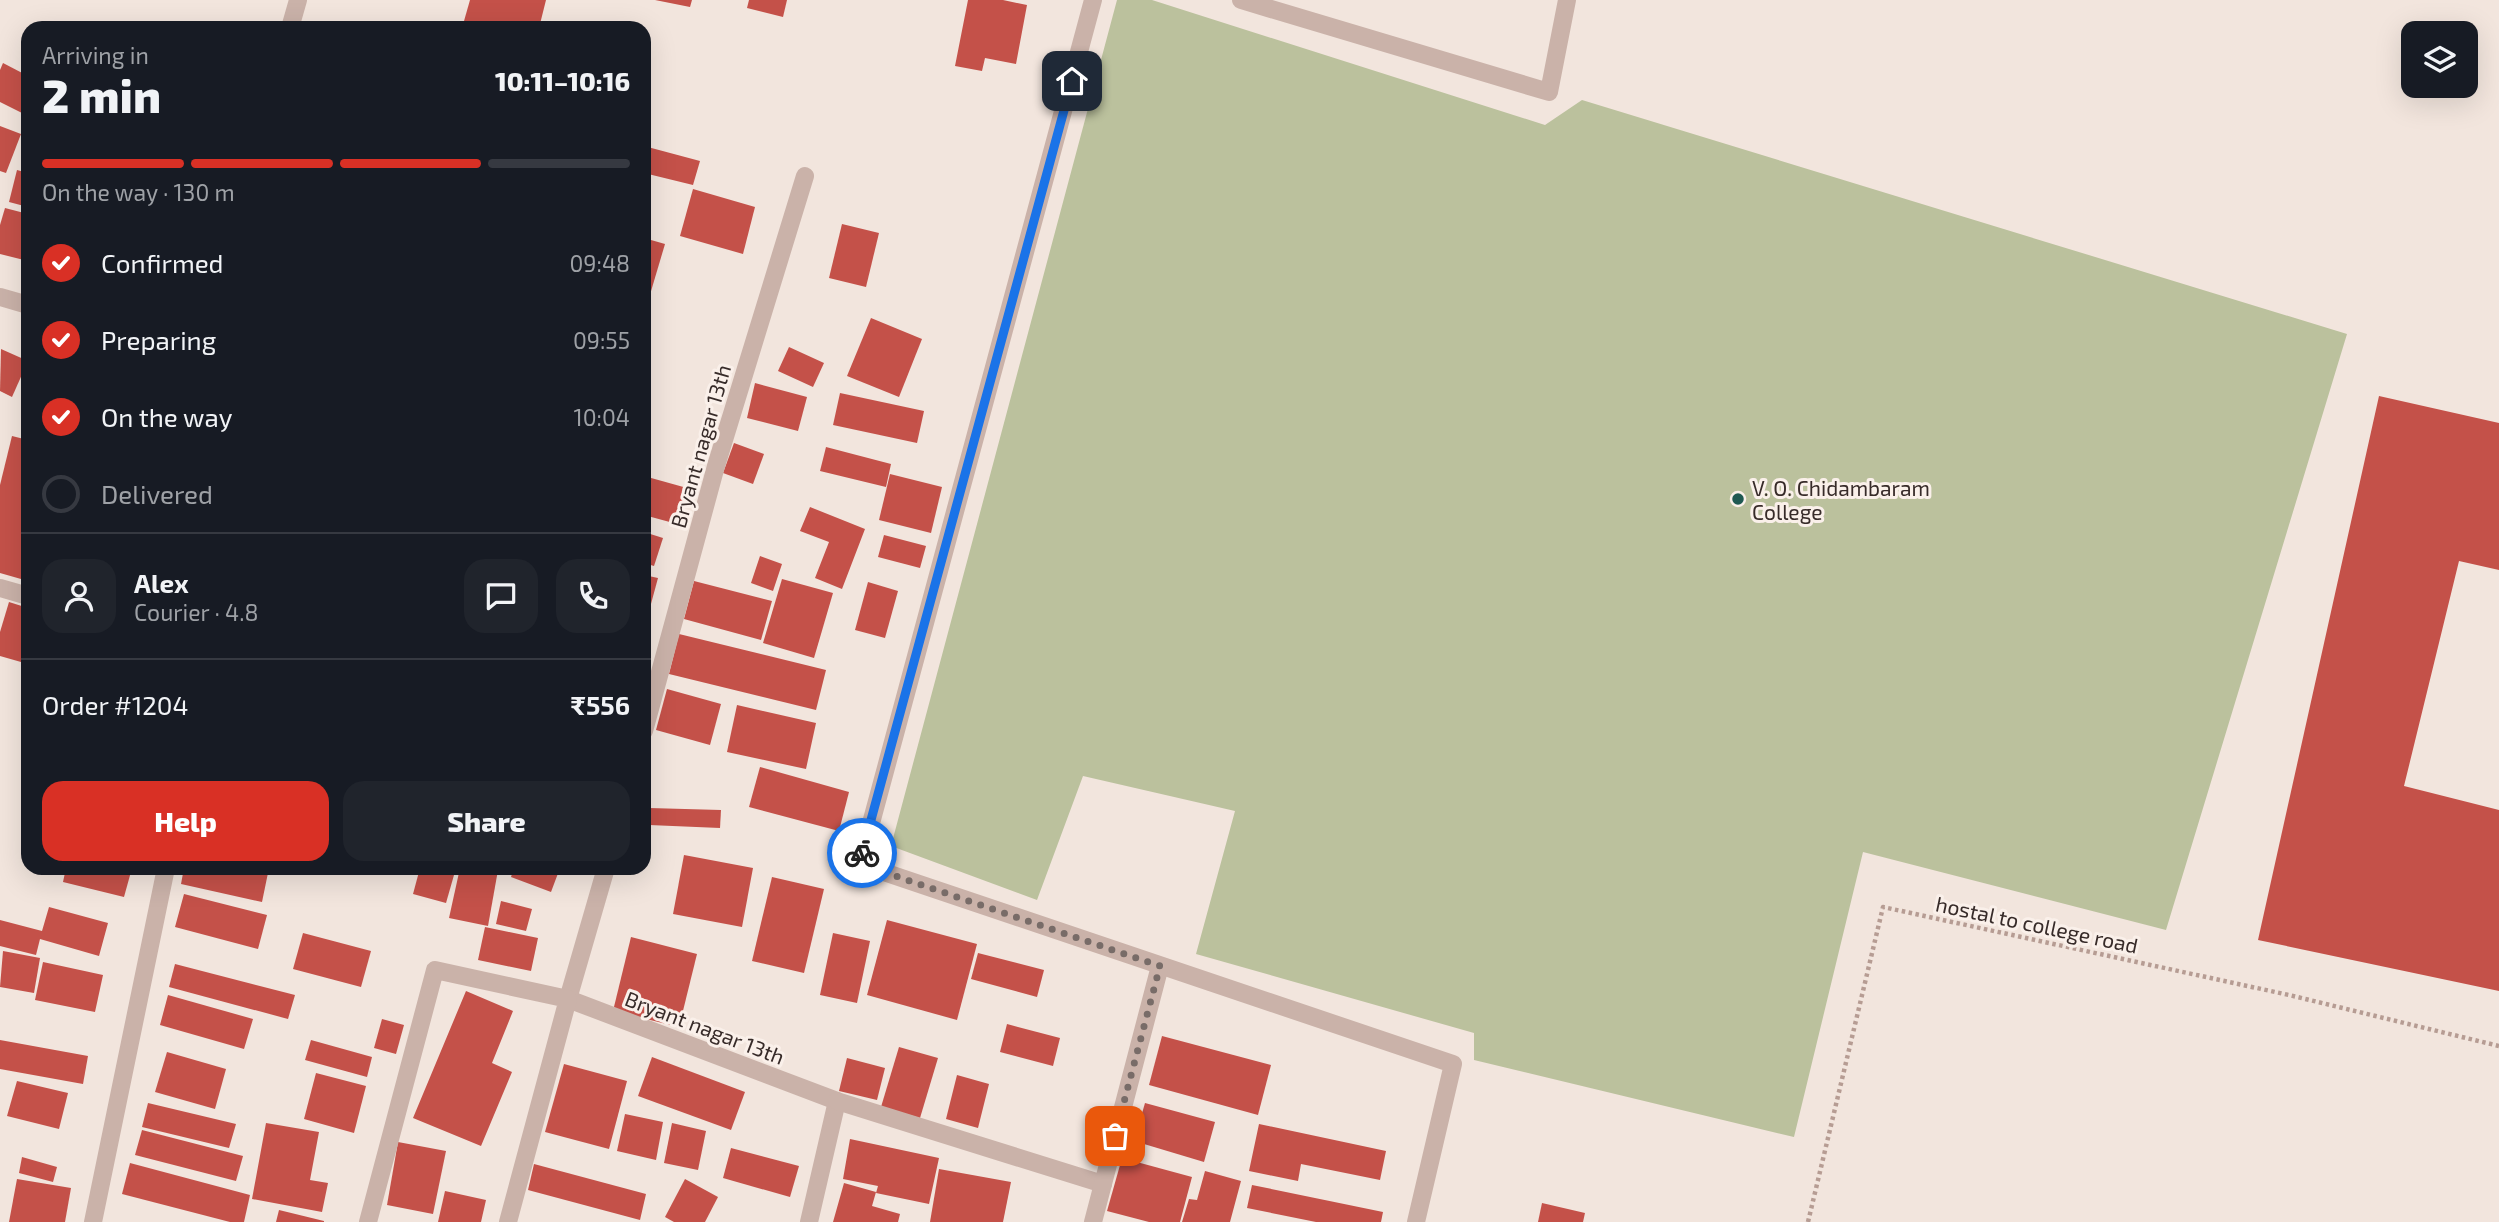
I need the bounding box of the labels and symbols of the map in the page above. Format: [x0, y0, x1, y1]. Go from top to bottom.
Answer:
pin [1042, 51, 1102, 111]
street label: Bryant nagar 13th [665, 362, 735, 530]
place label: V. O. Chidambaram College [1752, 475, 1930, 524]
marker: V. O. Chidambaram College [1730, 491, 1746, 507]
courier [827, 818, 897, 888]
street label: hostal to college road [1934, 890, 2140, 958]
street label: Bryant nagar 13th [622, 985, 788, 1069]
pin [1085, 1106, 1145, 1166]

